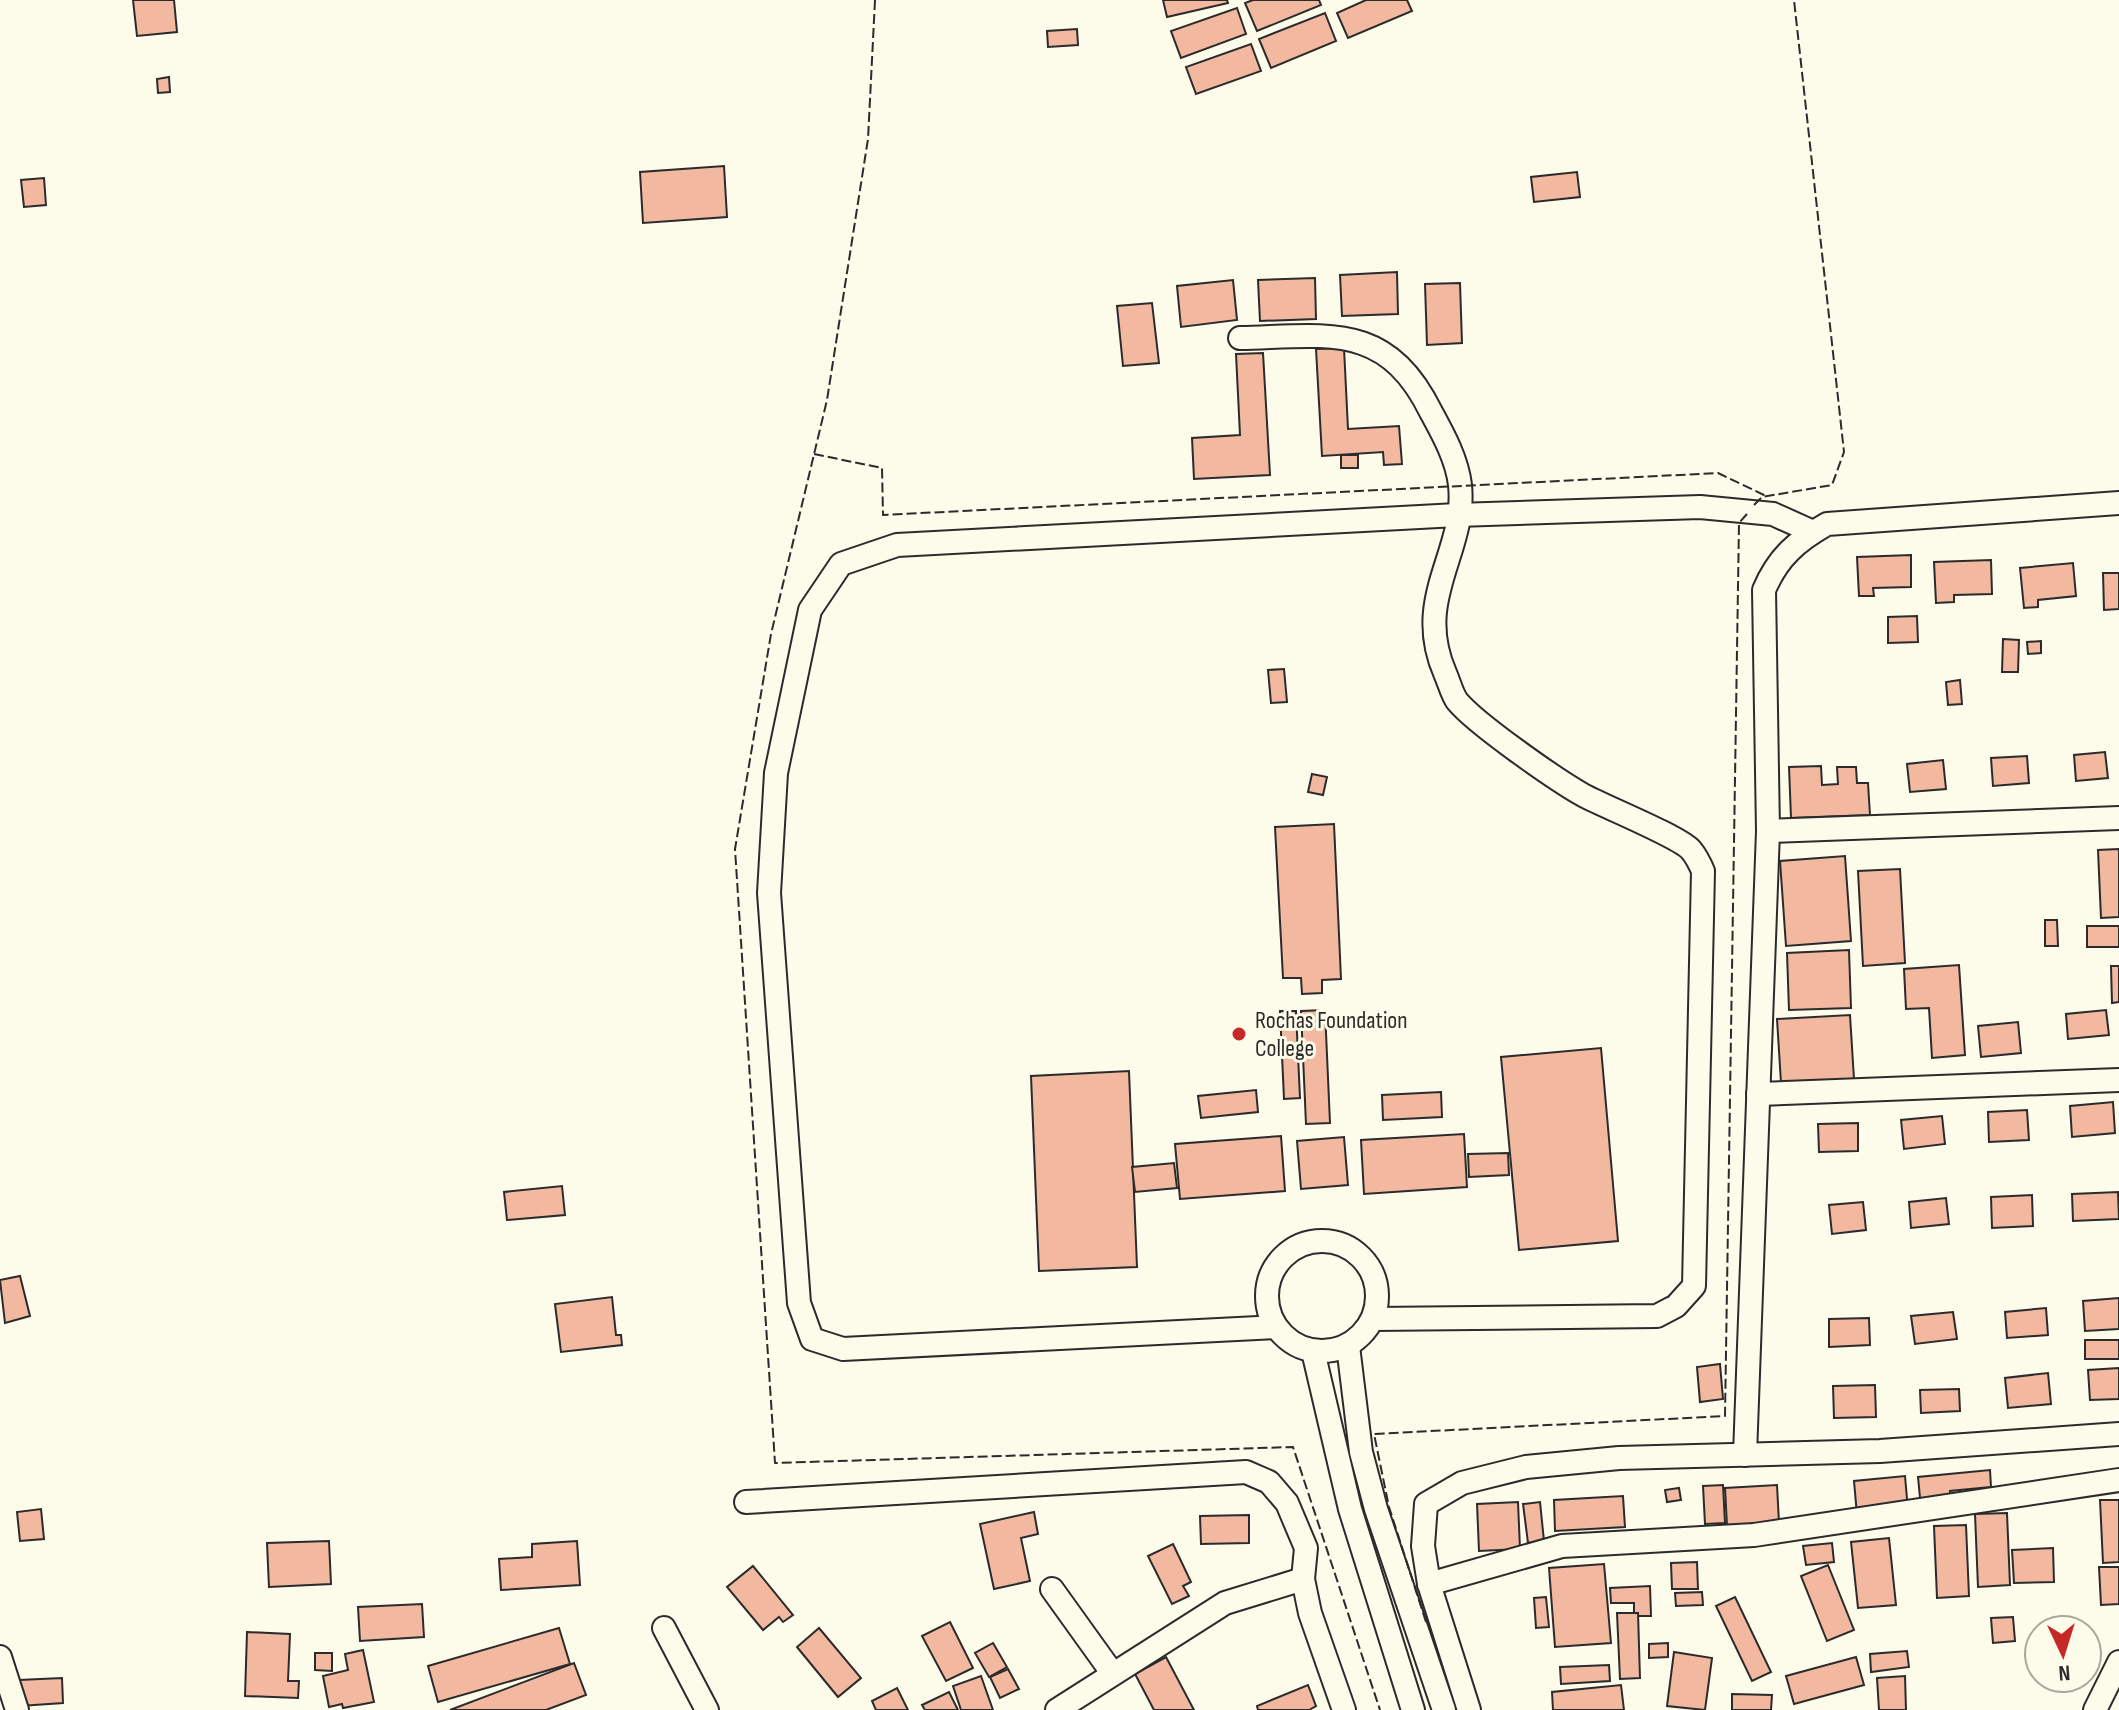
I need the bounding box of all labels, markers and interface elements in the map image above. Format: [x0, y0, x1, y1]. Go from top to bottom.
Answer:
place label: Rochas Foundation College [1255, 1006, 1408, 1063]
marker: Rochas Foundation College [1230, 1025, 1248, 1043]
north arrow [2023, 1614, 2103, 1694]
text: N [2057, 1659, 2071, 1686]

